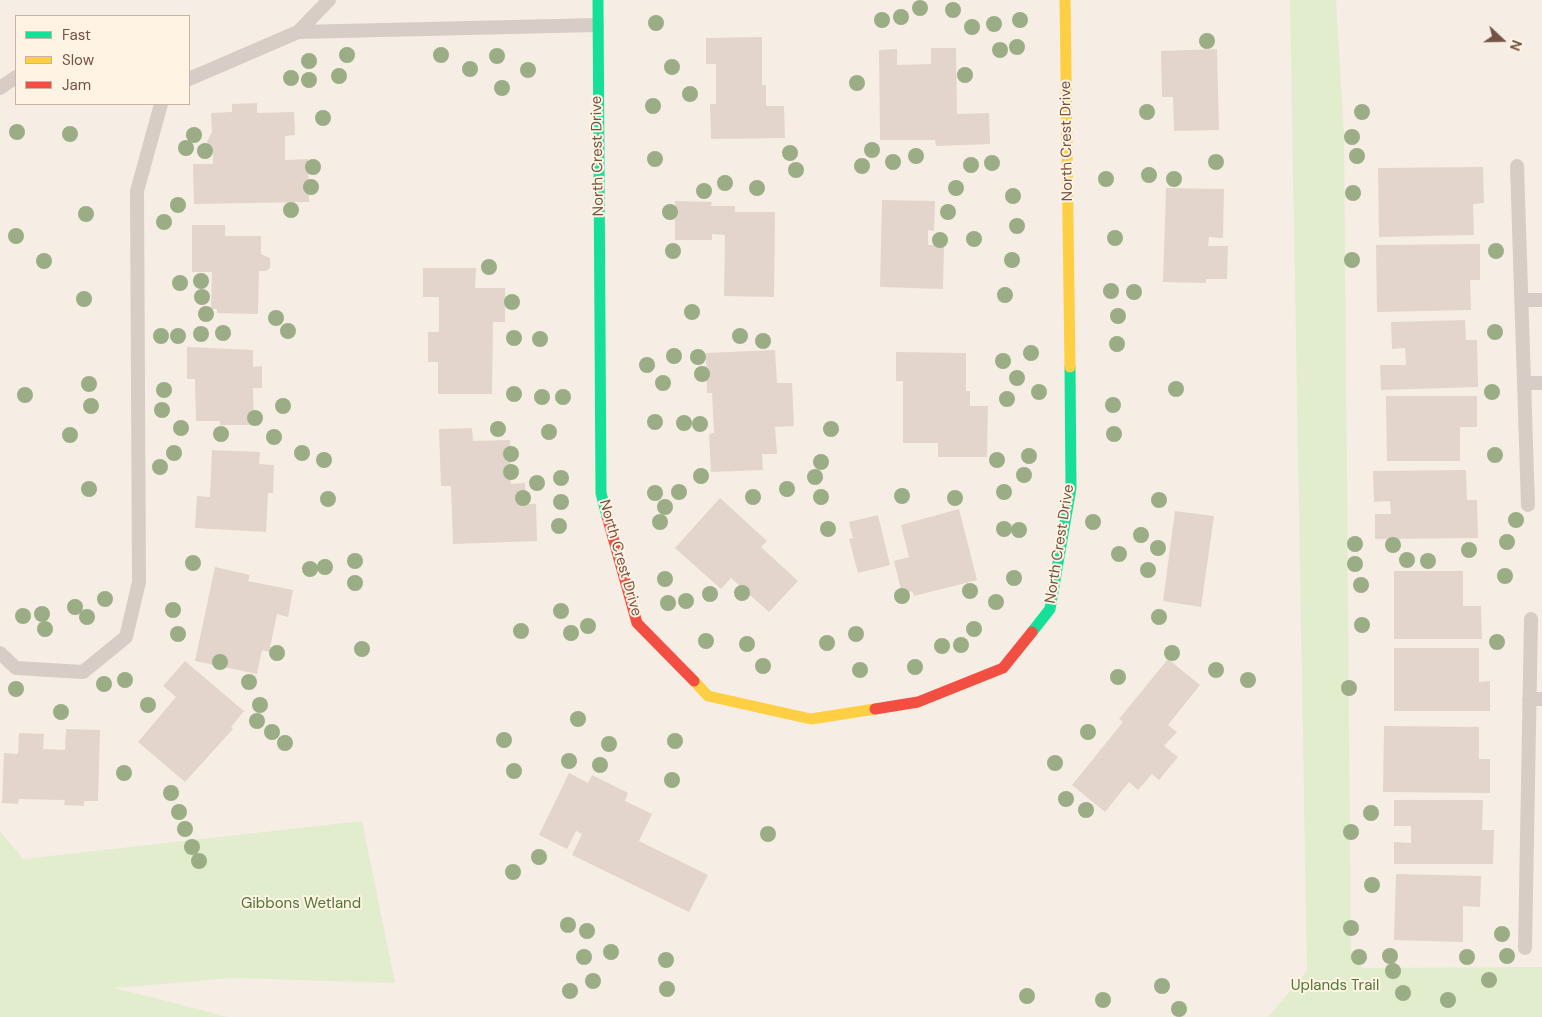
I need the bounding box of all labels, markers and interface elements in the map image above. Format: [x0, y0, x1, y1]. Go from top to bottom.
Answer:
legend [15, 15, 190, 105]
north arrow [1477, 15, 1527, 65]
text: Fast [62, 25, 91, 45]
text: N [1506, 37, 1526, 53]
text: Slow [62, 50, 94, 70]
text: Jam [62, 75, 91, 95]
street label: North Crest Drive [1057, 81, 1077, 201]
street label: North Crest Drive [588, 96, 608, 216]
street label: North Crest Drive [1042, 483, 1078, 605]
street label: North Crest Drive [595, 498, 645, 618]
park label: Gibbons Wetland [241, 895, 361, 913]
park label: Uplands Trail [1291, 977, 1379, 995]

